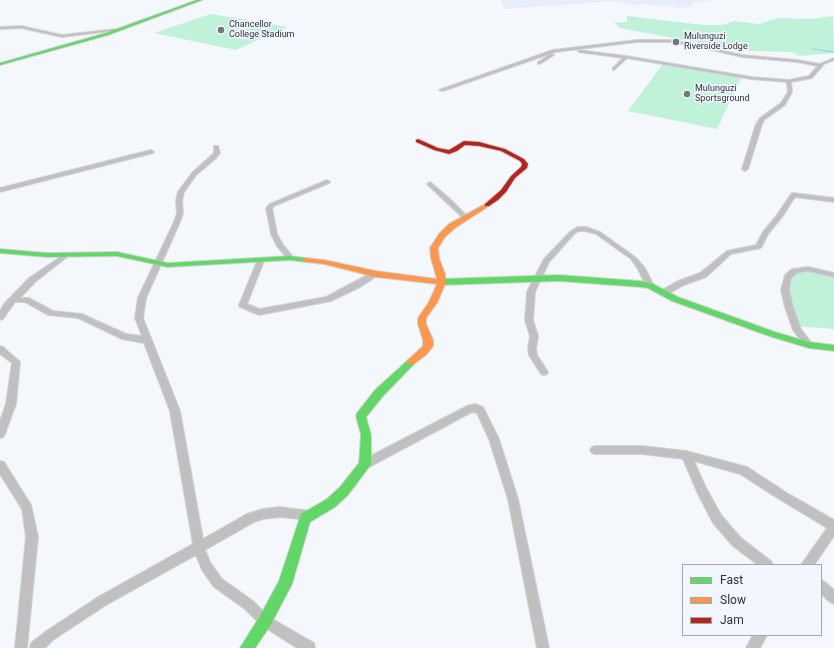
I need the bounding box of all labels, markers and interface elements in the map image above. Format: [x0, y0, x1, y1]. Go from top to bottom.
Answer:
place label: Chancellor College Stadium [229, 20, 295, 41]
marker: Chancellor College Stadium [216, 25, 226, 35]
place label: Mulunguzi Riverside Lodge [684, 32, 748, 53]
marker: Mulunguzi Riverside Lodge [671, 37, 681, 47]
place label: Mulunguzi Sportsground [695, 84, 750, 105]
marker: Mulunguzi Sportsground [682, 89, 692, 99]
legend [682, 564, 822, 636]
text: Fast [720, 573, 743, 587]
text: Slow [720, 593, 746, 607]
text: Jam [720, 613, 744, 627]

